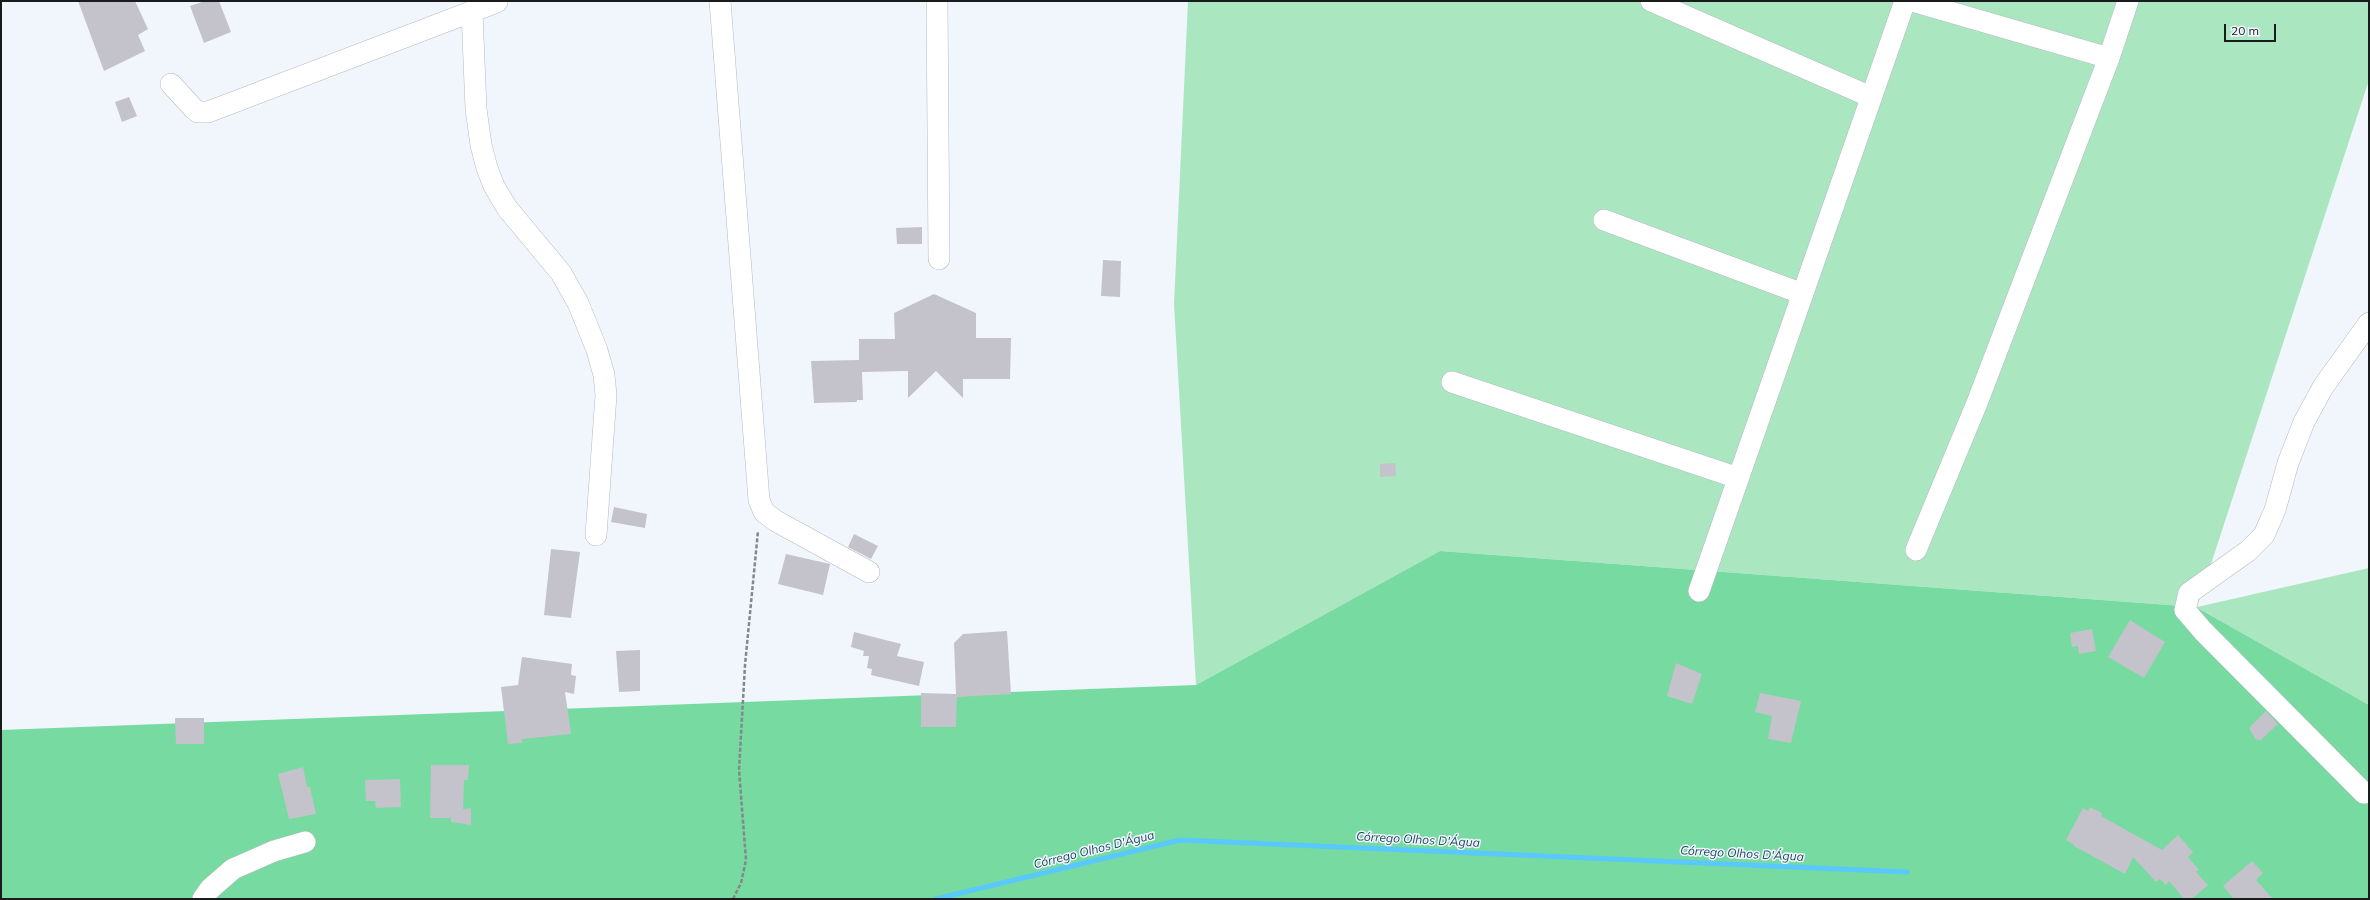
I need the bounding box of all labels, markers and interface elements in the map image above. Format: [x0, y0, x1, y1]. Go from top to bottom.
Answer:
scale bar [2226, 16, 2278, 42]
text: 20 m [2231, 23, 2259, 38]
water label: Córrego Olhos D'Água [1032, 828, 1156, 872]
water label: Córrego Olhos D'Água [1356, 830, 1480, 850]
water label: Córrego Olhos D'Água [1680, 844, 1804, 864]

